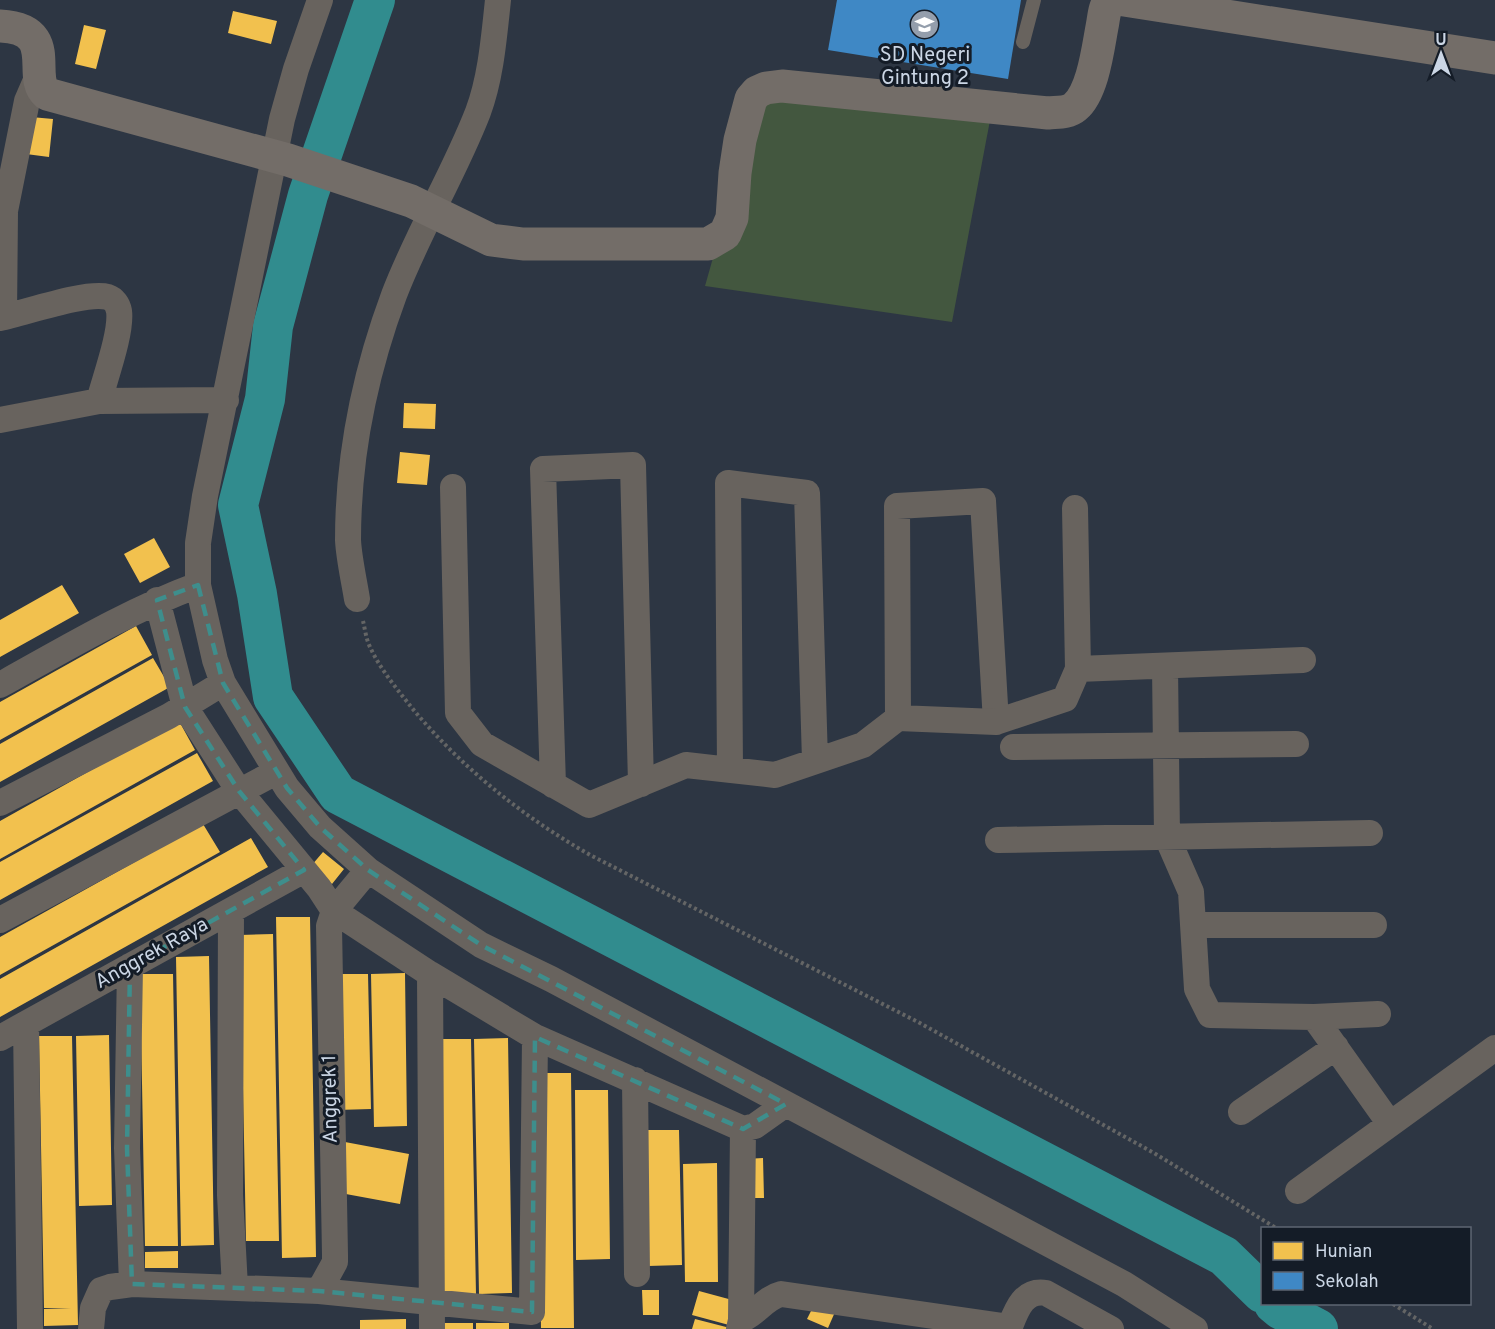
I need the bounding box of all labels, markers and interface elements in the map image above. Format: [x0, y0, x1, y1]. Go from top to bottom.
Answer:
school or university icon: SD Negeri Gintung 2 [909, 9, 941, 41]
north arrow [1411, 24, 1471, 84]
text: U [1435, 31, 1447, 51]
place label: SD Negeri Gintung 2 [880, 43, 970, 92]
street label: Anggrek Raya [91, 912, 213, 996]
street label: Anggrek 1 [317, 1055, 345, 1143]
legend [1261, 1227, 1471, 1305]
text: Hunian [1315, 1241, 1372, 1264]
text: Sekolah [1315, 1271, 1379, 1294]

